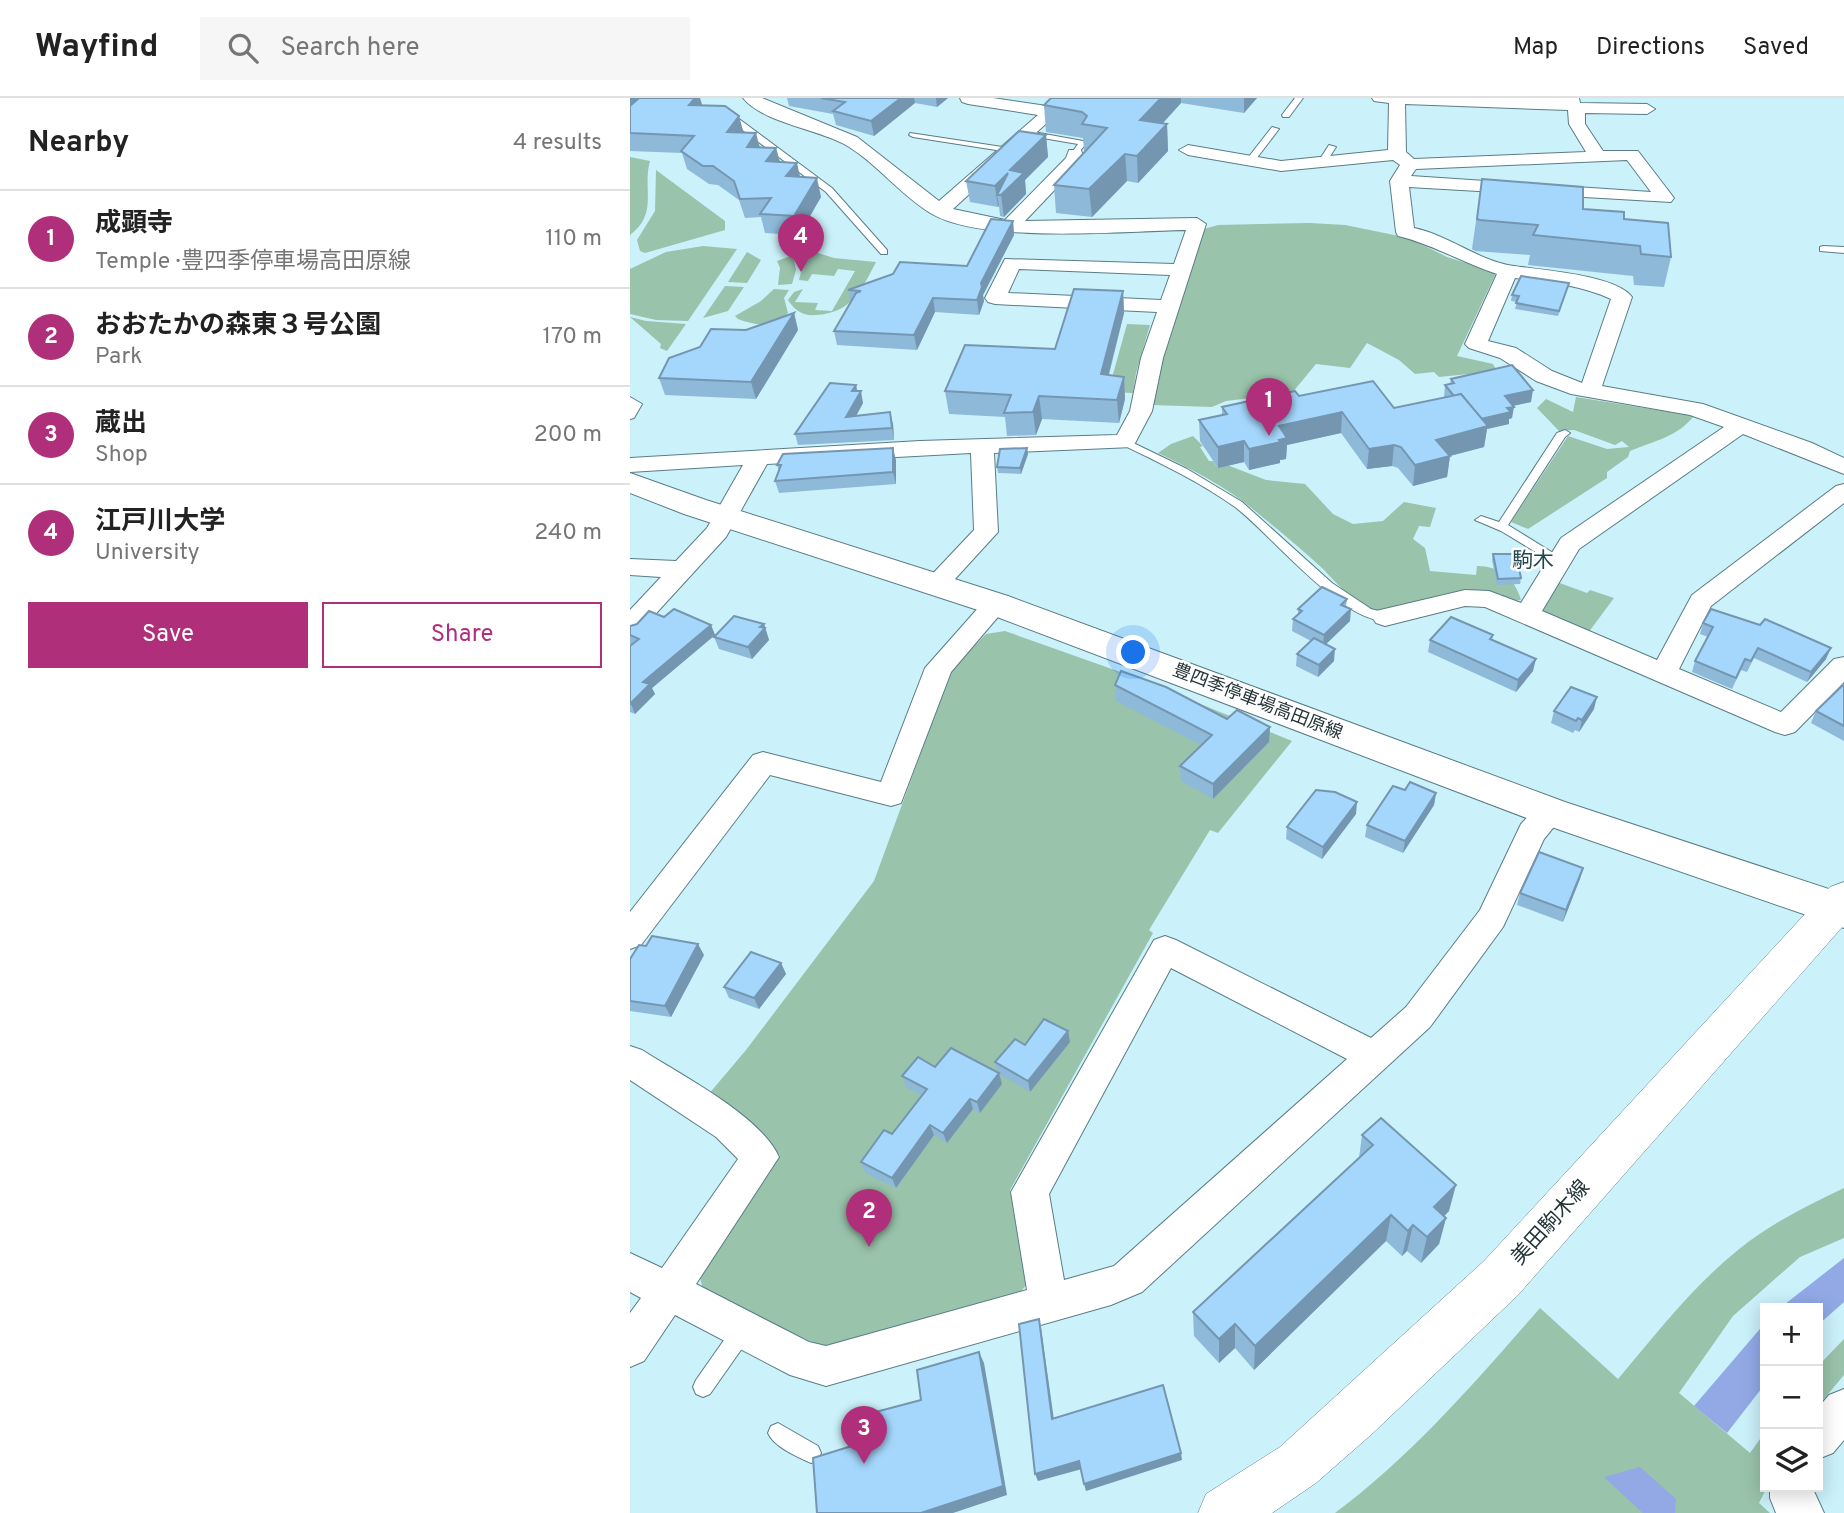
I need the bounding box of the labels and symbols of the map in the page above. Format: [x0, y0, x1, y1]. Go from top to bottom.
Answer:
pin: 4 [778, 214, 824, 272]
pin: 1 [1246, 378, 1292, 436]
district label: 駒木 [1512, 548, 1554, 575]
your location [1116, 635, 1150, 669]
street label: 豊四季停車場高田原線 [1169, 659, 1346, 745]
street label: 美田駒木線 [1506, 1175, 1596, 1271]
pin: 2 [846, 1189, 892, 1247]
pin: 3 [841, 1406, 887, 1464]

